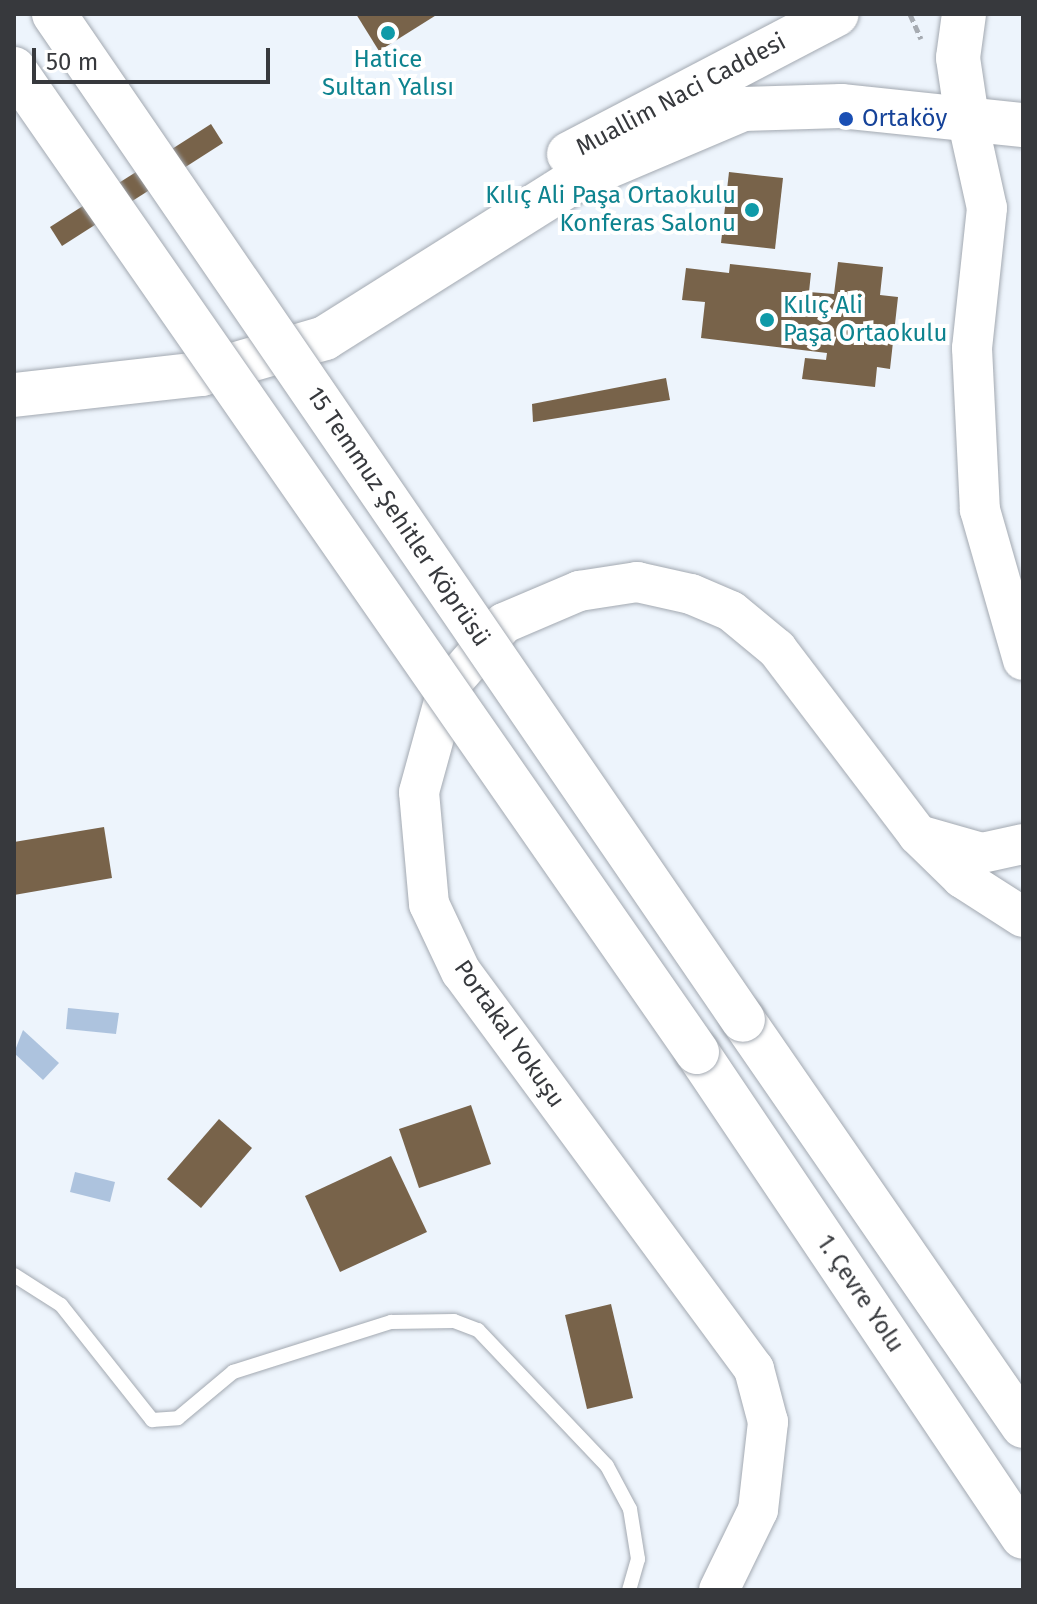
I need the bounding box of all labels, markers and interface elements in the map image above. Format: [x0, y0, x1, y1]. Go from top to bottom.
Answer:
marker: Hatice Sultan Yalısı [379, 24, 397, 42]
street label: Muallim Naci Caddesi [571, 28, 791, 162]
scale bar [36, 32, 274, 82]
place label: Hatice Sultan Yalısı [322, 46, 454, 102]
text: 50 m [46, 48, 98, 76]
place label: Ortaköy [862, 105, 947, 133]
marker: Ortaköy [837, 110, 855, 128]
place label: Kılıç Ali Paşa Ortaokulu Konferas Salonu [485, 182, 736, 238]
marker: Kılıç Ali Paşa Ortaokulu Konferas Salonu [743, 201, 761, 219]
place label: Kılıç Ali Paşa Ortaokulu [783, 292, 947, 348]
marker: Kılıç Ali Paşa Ortaokulu [758, 311, 776, 329]
street label: 15 Temmuz Şehitler Köprüsü [300, 382, 496, 652]
street label: Portakal Yokuşu [448, 955, 570, 1113]
street label: 1. Çevre Yolu [810, 1230, 910, 1358]

